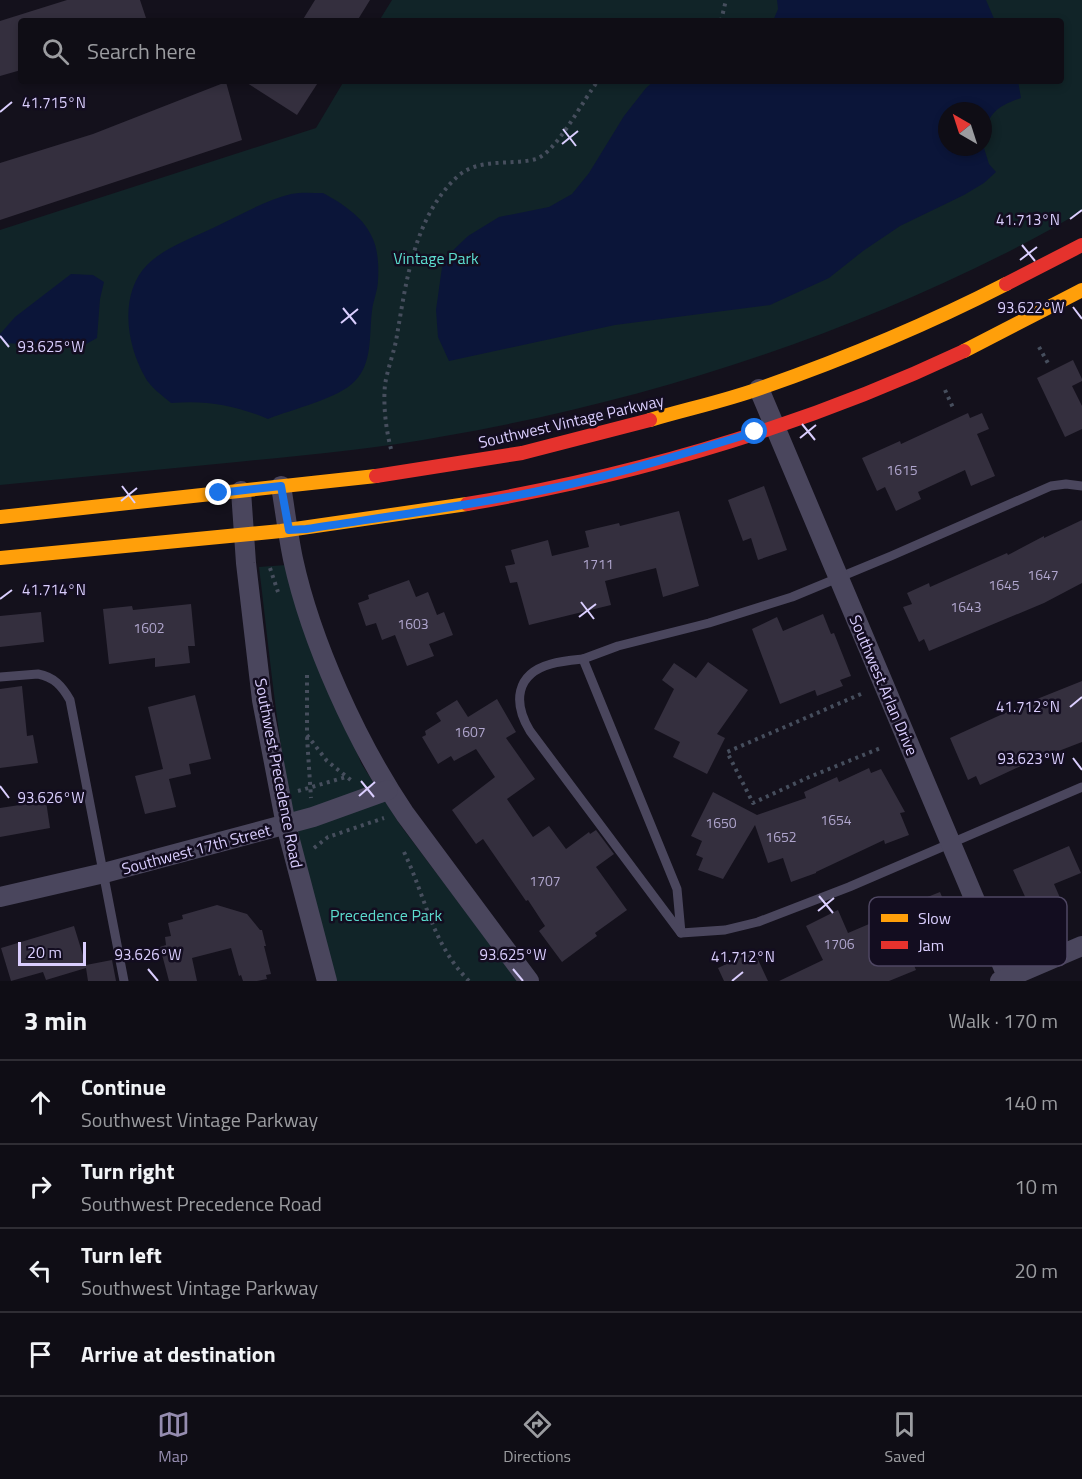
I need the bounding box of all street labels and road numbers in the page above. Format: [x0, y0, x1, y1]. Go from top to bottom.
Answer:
street label: Southwest Vintage Parkway [476, 388, 666, 454]
street label: Southwest Arlan Drive [844, 611, 924, 759]
street label: Southwest Precedence Road [249, 676, 309, 870]
street label: Southwest 17th Street [119, 817, 274, 880]

